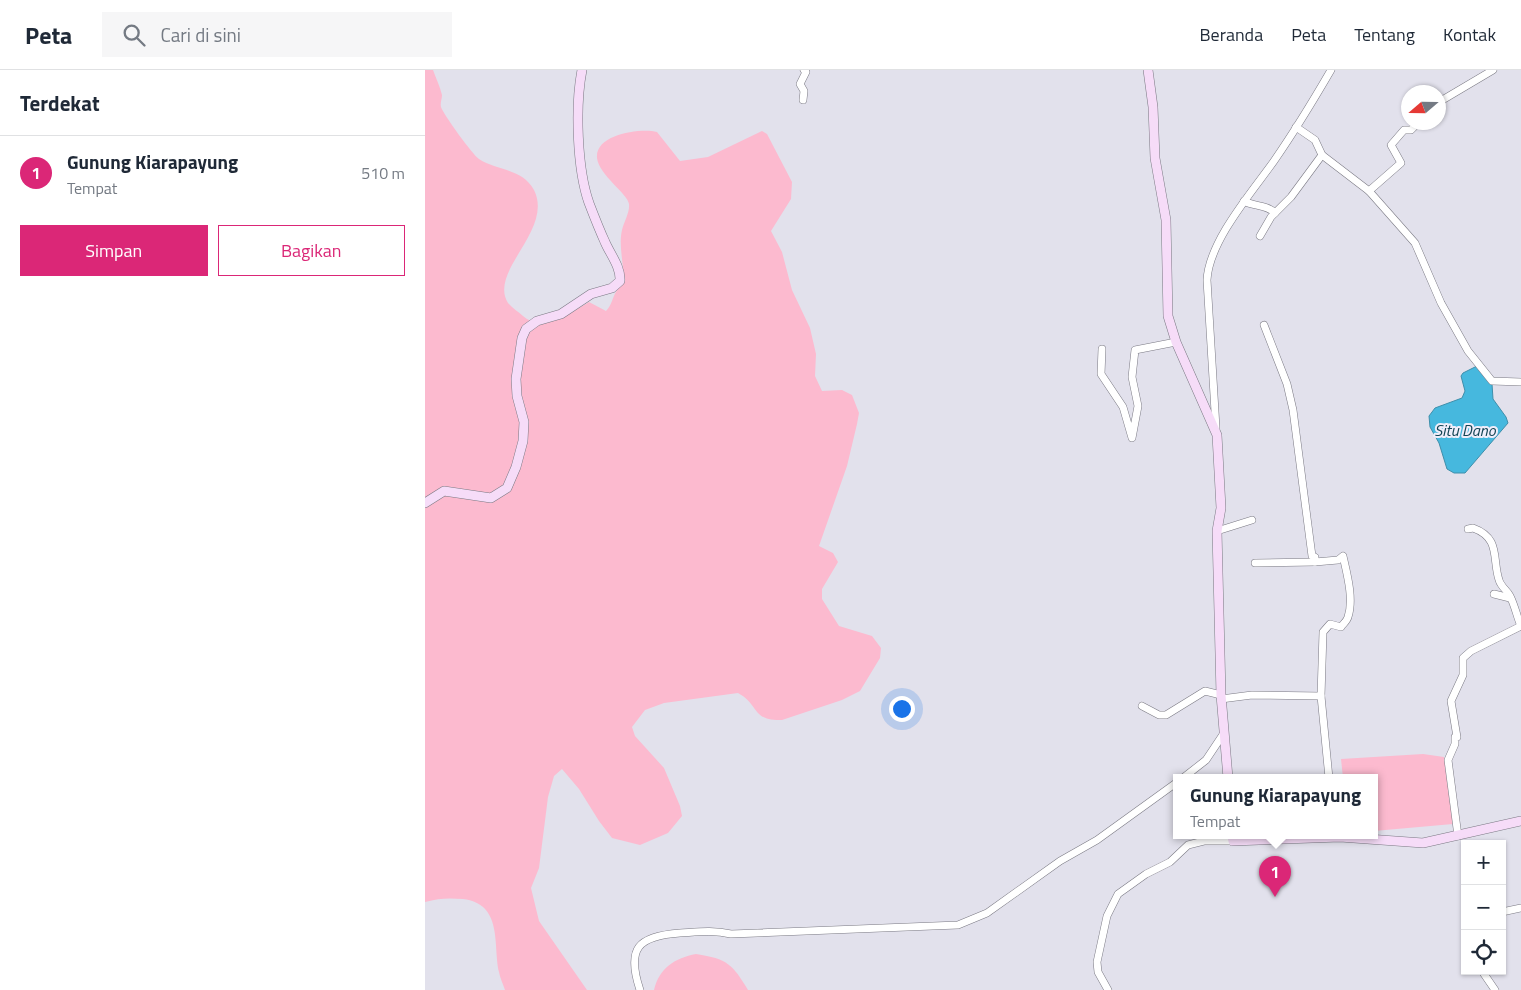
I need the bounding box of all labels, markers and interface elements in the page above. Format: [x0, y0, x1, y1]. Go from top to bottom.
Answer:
search box [102, 12, 452, 57]
text: Peta [25, 17, 72, 53]
text: Cari di sini [160, 20, 241, 49]
icon: search [120, 21, 148, 49]
text: Beranda [1200, 21, 1263, 48]
text: Peta [1291, 21, 1326, 48]
text: Tentang [1354, 21, 1415, 48]
text: Kontak [1443, 21, 1496, 48]
north arrow [1401, 85, 1446, 130]
text: Terdekat [20, 87, 100, 119]
text: Gunung Kiarapayung [67, 147, 238, 176]
text: 1 [32, 161, 40, 185]
text: 510 m [361, 161, 405, 185]
text: Tempat [67, 176, 117, 200]
button: Simpan [20, 225, 208, 276]
button: Bagikan [218, 225, 405, 276]
water label: Situ Dano [1434, 418, 1497, 442]
your location [889, 696, 915, 722]
popup [1173, 774, 1378, 839]
text: Gunung Kiarapayung [1190, 780, 1361, 809]
text: Tempat [1190, 809, 1240, 833]
map controls [1461, 840, 1506, 975]
button: + [1461, 840, 1506, 885]
pin: 1 [1259, 856, 1291, 897]
button: − [1461, 885, 1506, 930]
button: locate [1461, 930, 1506, 975]

